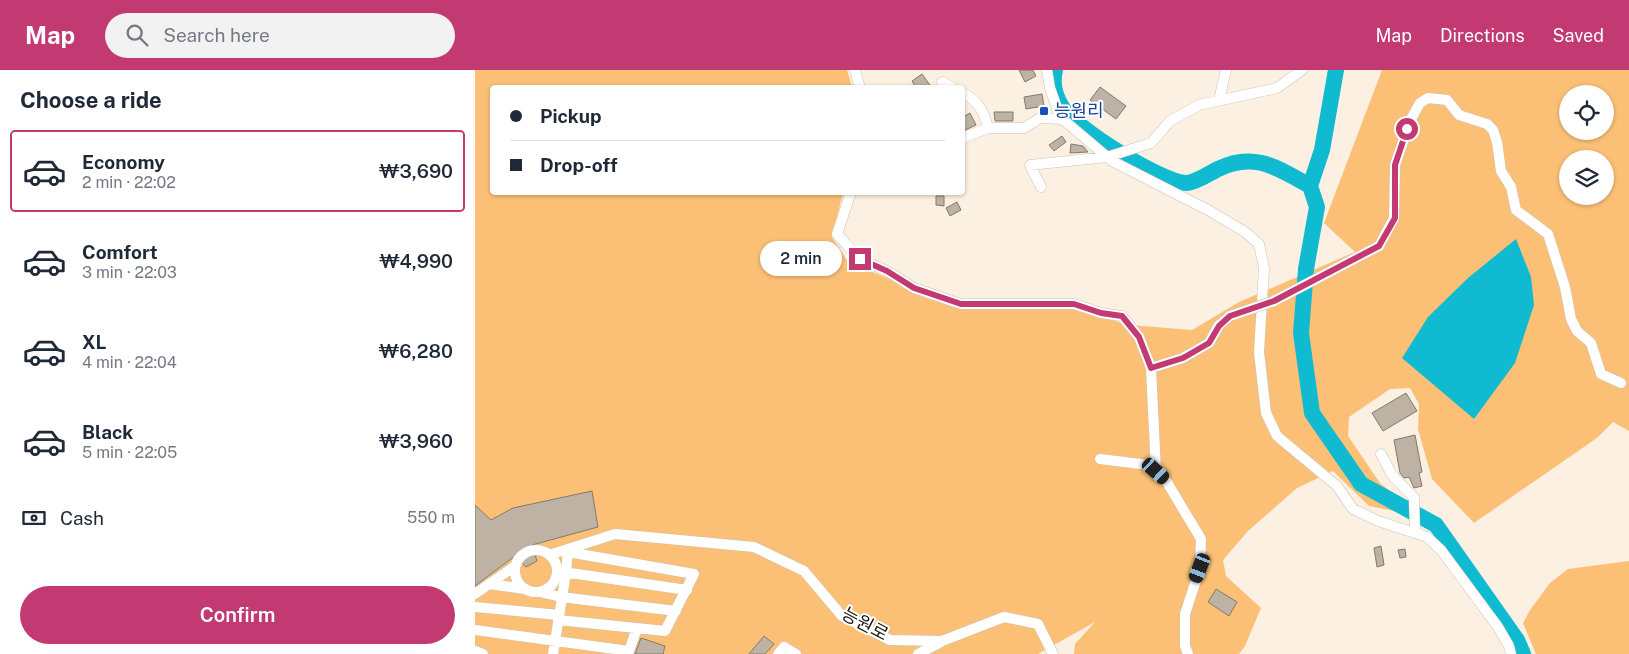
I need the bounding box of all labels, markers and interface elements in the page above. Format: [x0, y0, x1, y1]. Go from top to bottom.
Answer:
search box [105, 13, 455, 58]
text: Map [25, 21, 75, 49]
icon: search [123, 21, 151, 49]
text: Search here [163, 24, 270, 46]
text: Map [1375, 25, 1412, 46]
text: Directions [1440, 25, 1525, 46]
text: Saved [1553, 25, 1604, 46]
map controls [1559, 85, 1614, 205]
button: locate [1559, 85, 1614, 140]
text: Choose a ride [20, 87, 162, 113]
place label: 능원리 [1054, 100, 1104, 121]
text: Pickup [540, 105, 602, 127]
marker: 능원리 [1038, 105, 1050, 117]
route start [1396, 118, 1418, 140]
icon: car [22, 149, 67, 194]
button: layers [1559, 150, 1614, 205]
text: Economy [82, 151, 165, 173]
text: Drop-off [540, 154, 617, 176]
text: ₩3,690 [379, 160, 453, 182]
text: 2 min · 22:02 [82, 173, 176, 192]
icon: car [22, 239, 67, 284]
text: Comfort [82, 241, 158, 263]
callout: 2 min [760, 242, 843, 276]
route end [849, 248, 871, 270]
text: 2 min [780, 249, 822, 268]
text: ₩4,990 [379, 250, 453, 272]
text: 3 min · 22:03 [82, 263, 177, 282]
icon: car [22, 329, 67, 374]
text: XL [82, 331, 107, 353]
text: ₩6,280 [379, 340, 453, 362]
text: 4 min · 22:04 [82, 353, 177, 372]
icon: car [22, 419, 67, 464]
text: Black [82, 421, 133, 443]
text: ₩3,960 [379, 430, 453, 452]
text: 5 min · 22:05 [82, 443, 177, 462]
car [1139, 455, 1172, 487]
icon: cash [20, 504, 48, 532]
text: Cash [60, 507, 104, 529]
text: 550 m [407, 508, 455, 527]
car [1187, 551, 1212, 585]
button: Confirm [20, 586, 455, 644]
street label: 능원로 [838, 603, 892, 644]

